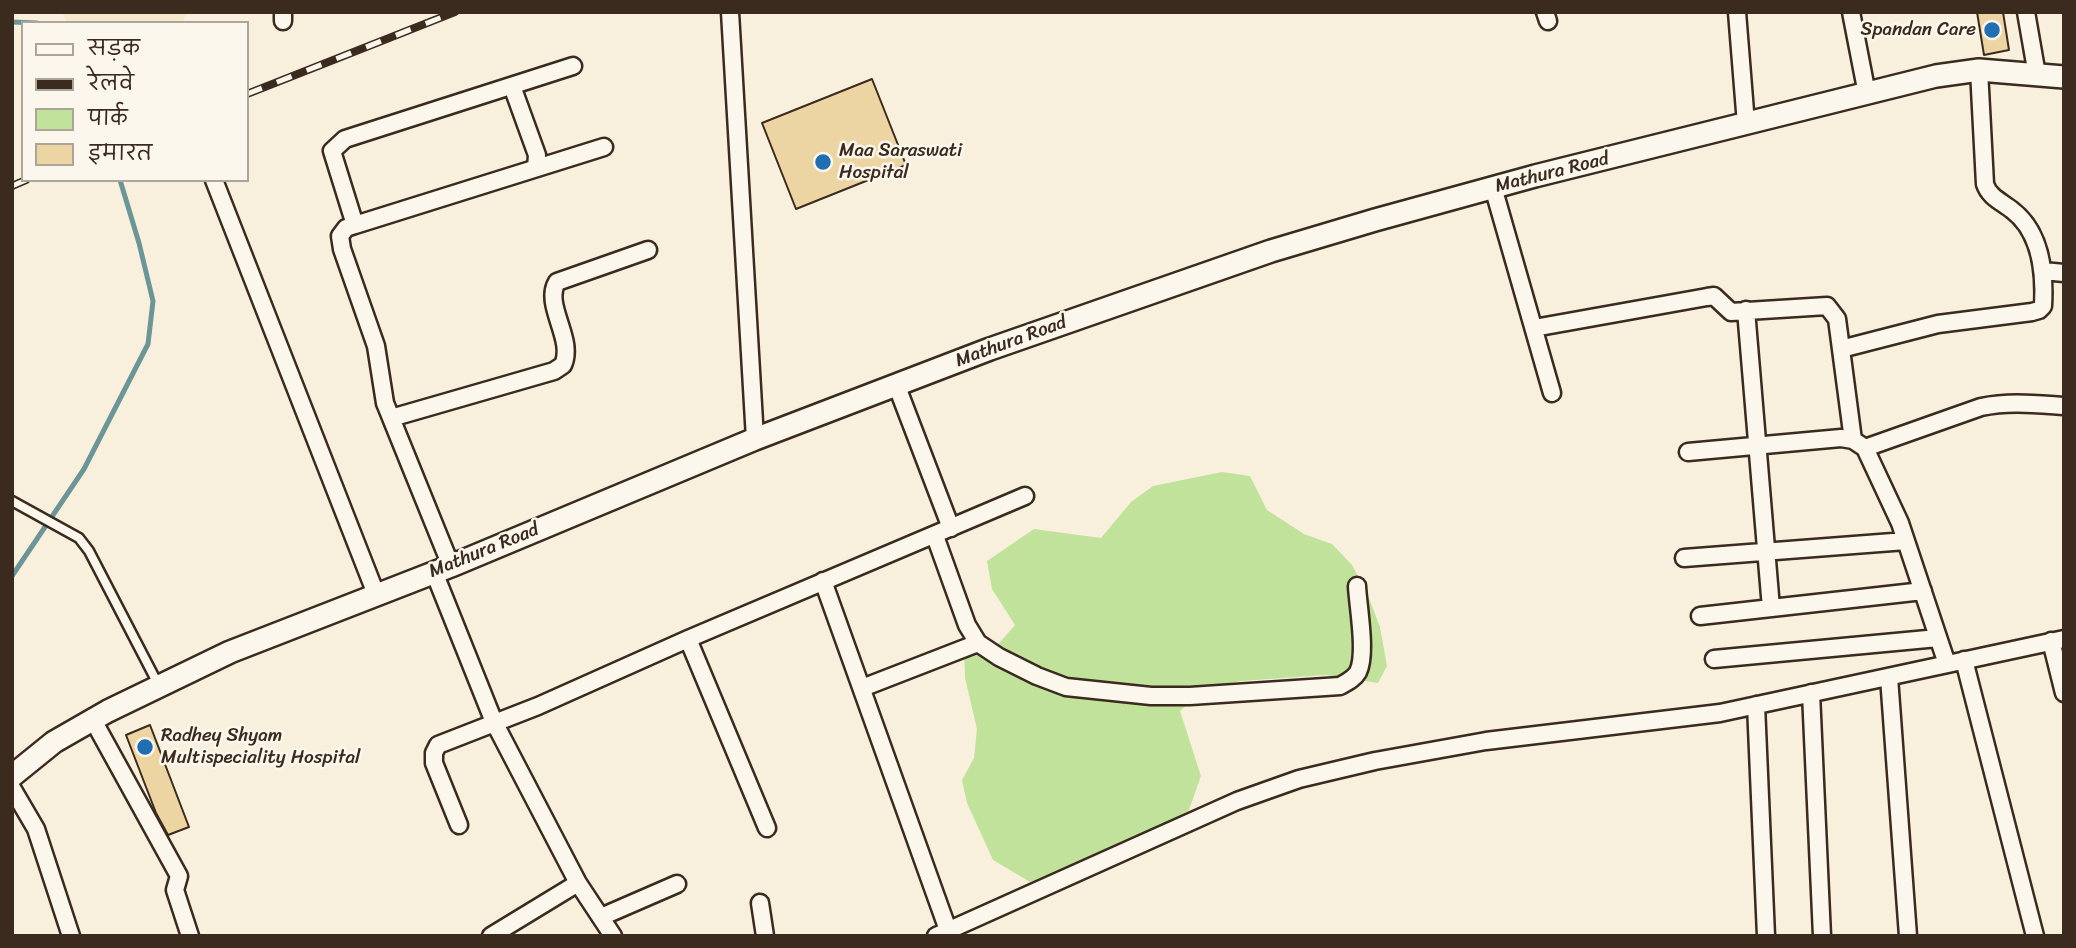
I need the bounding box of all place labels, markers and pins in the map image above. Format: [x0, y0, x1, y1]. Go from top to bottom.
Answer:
place label: Spandan Care [1861, 19, 1976, 41]
marker: Spandan Care [1982, 20, 2002, 40]
place label: Maa Saraswati Hospital [839, 140, 962, 184]
marker: Maa Saraswati Hospital [813, 152, 833, 172]
place label: Radhey Shyam Multispeciality Hospital [161, 725, 360, 769]
marker: Radhey Shyam Multispeciality Hospital [135, 737, 155, 757]

